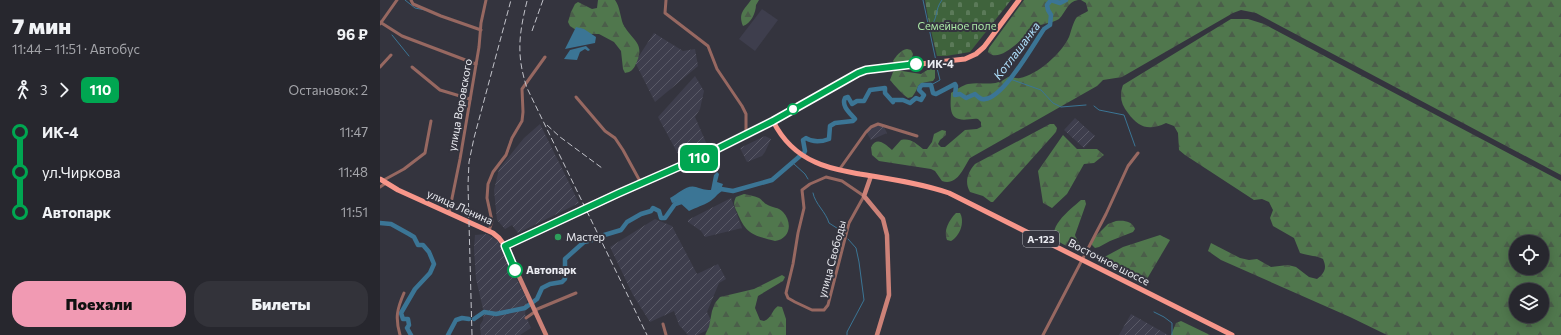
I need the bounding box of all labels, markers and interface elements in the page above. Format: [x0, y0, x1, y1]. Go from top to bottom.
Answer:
text: 7 мин [12, 12, 71, 39]
park label: Семейное поле [918, 19, 997, 32]
water label: Котлашанка [990, 19, 1042, 82]
text: 96 ₽ [337, 25, 368, 43]
text: 11:44 – 11:51 · Автобус [12, 41, 140, 57]
marker: ИК-4 [908, 56, 924, 72]
street label: улица Воровского [445, 57, 474, 152]
place label: ИК-4 [927, 57, 954, 70]
icon: walk [12, 79, 34, 101]
icon: forward [53, 79, 75, 101]
text: 110 [89, 81, 111, 98]
text: 3 [40, 82, 47, 98]
text: Остановок: 2 [289, 82, 368, 98]
unlabelled marker [787, 103, 799, 115]
text: ИК-4 [42, 123, 78, 141]
text: 11:47 [339, 124, 368, 140]
line badge: 110 [676, 145, 722, 171]
text: 110 [688, 149, 710, 166]
text: ул.Чиркова [42, 163, 121, 181]
text: 11:48 [338, 164, 368, 180]
street label: улица Ленина [425, 186, 495, 227]
text: Автопарк [42, 203, 111, 221]
text: 11:51 [341, 204, 368, 220]
street label: улица Свободы [815, 219, 848, 299]
place label: Мастер [566, 230, 605, 243]
road number: А-123 [1023, 231, 1059, 247]
marker: Мастер [553, 232, 563, 242]
street label: Восточное шоссе [1066, 235, 1152, 288]
map controls [1509, 235, 1549, 323]
button: locate [1509, 235, 1549, 275]
marker: Автопарк [507, 262, 523, 278]
place label: Автопарк [526, 263, 577, 276]
button: Поехали [12, 281, 186, 327]
button: Билеты [194, 281, 368, 327]
button: layers [1509, 283, 1549, 323]

